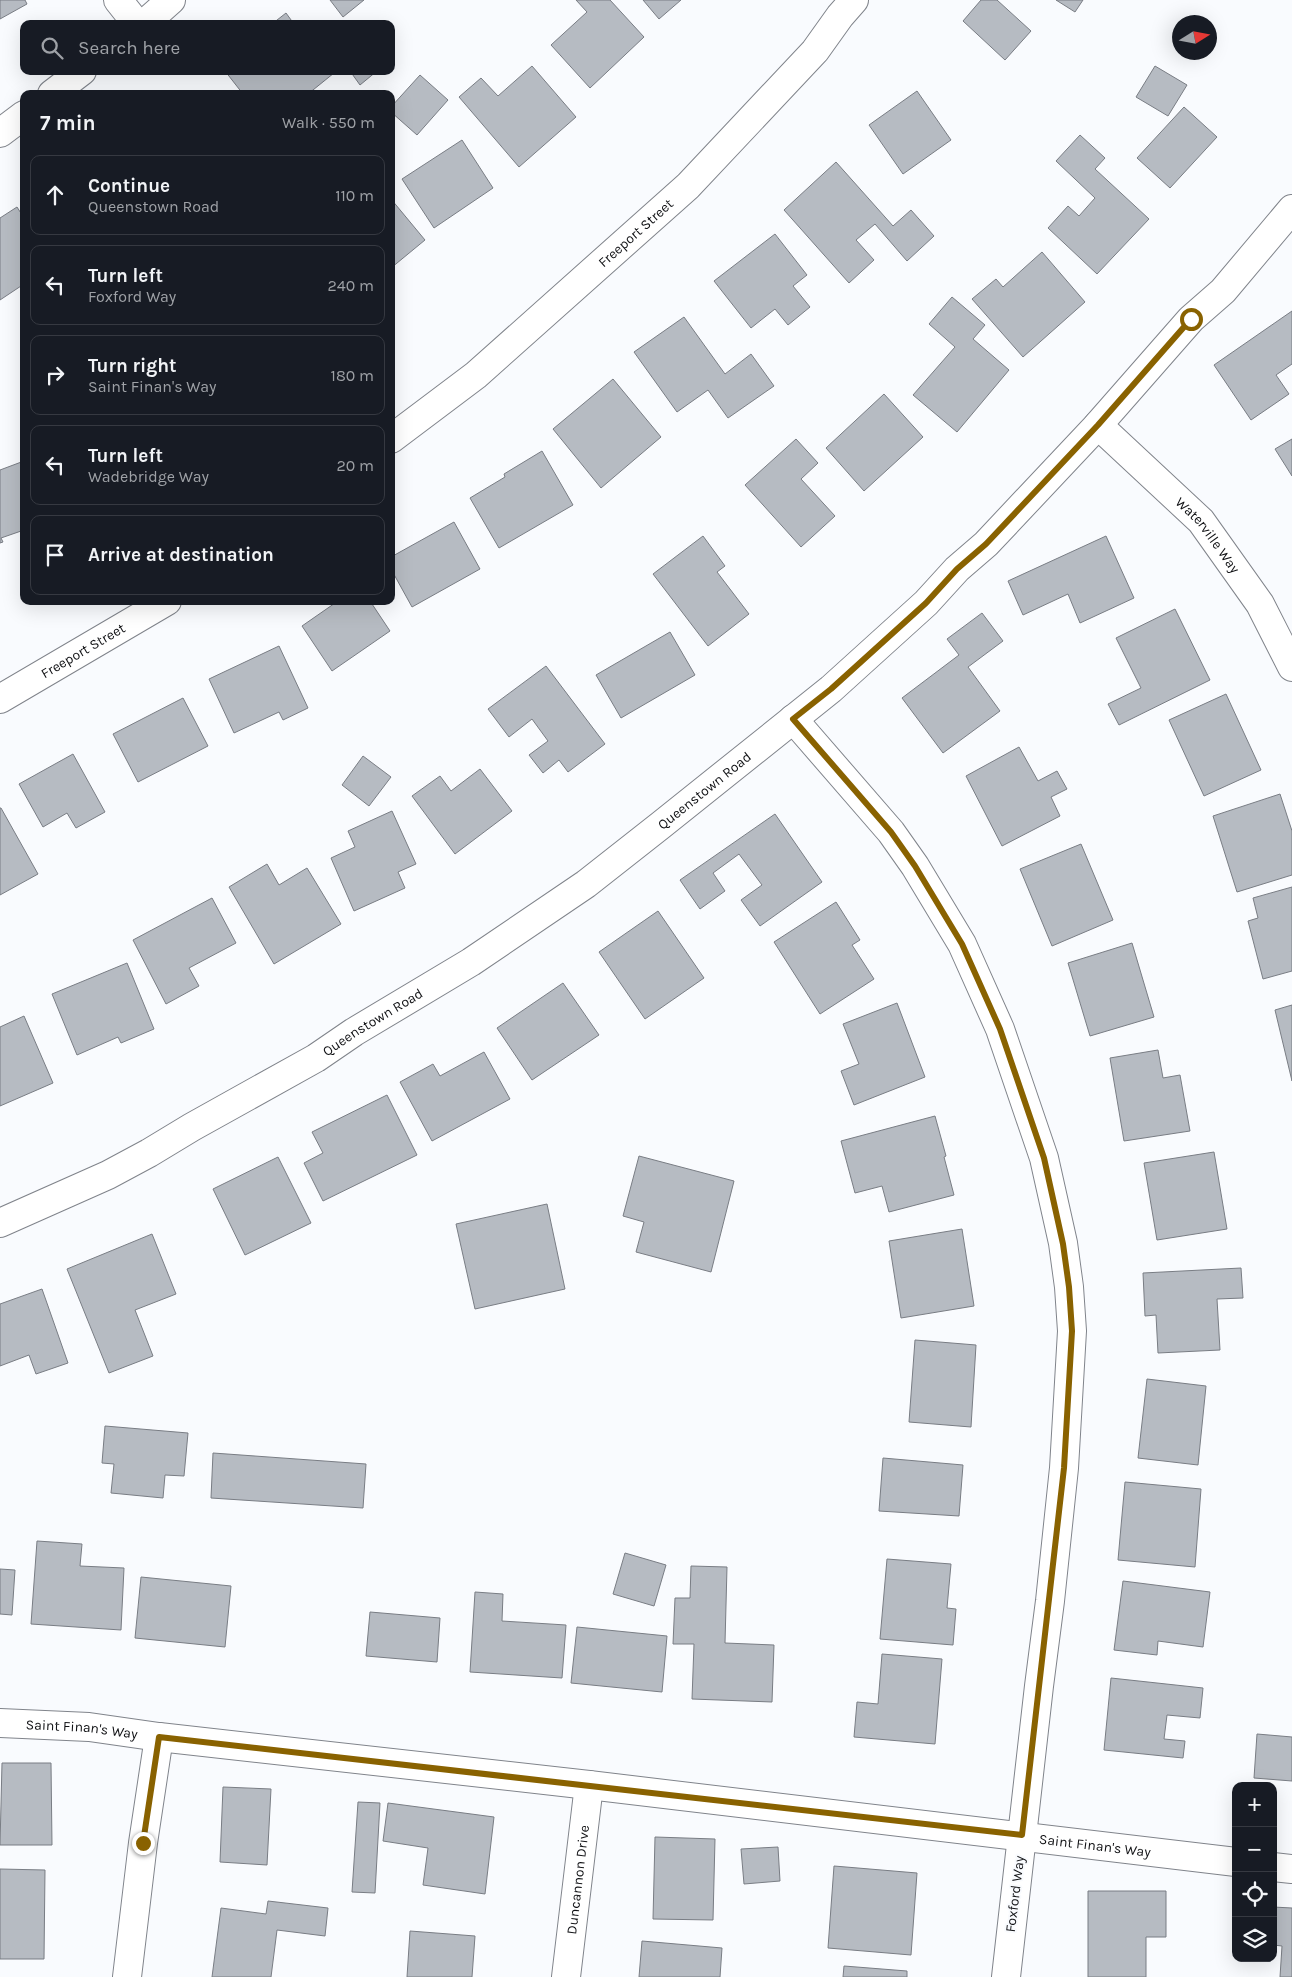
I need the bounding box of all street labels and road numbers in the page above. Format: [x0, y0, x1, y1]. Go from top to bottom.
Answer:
street label: Freeport Street [594, 195, 676, 271]
street label: Waterville Way [1172, 493, 1244, 577]
street label: Freeport Street [38, 619, 128, 682]
street label: Queenstown Road [654, 748, 754, 833]
street label: Queenstown Road [319, 984, 426, 1060]
street label: Saint Finan's Way [25, 1716, 139, 1742]
street label: Duncannon Drive [563, 1824, 593, 1935]
street label: Saint Finan's Way [1038, 1830, 1152, 1860]
street label: Foxford Way [1002, 1854, 1028, 1933]

